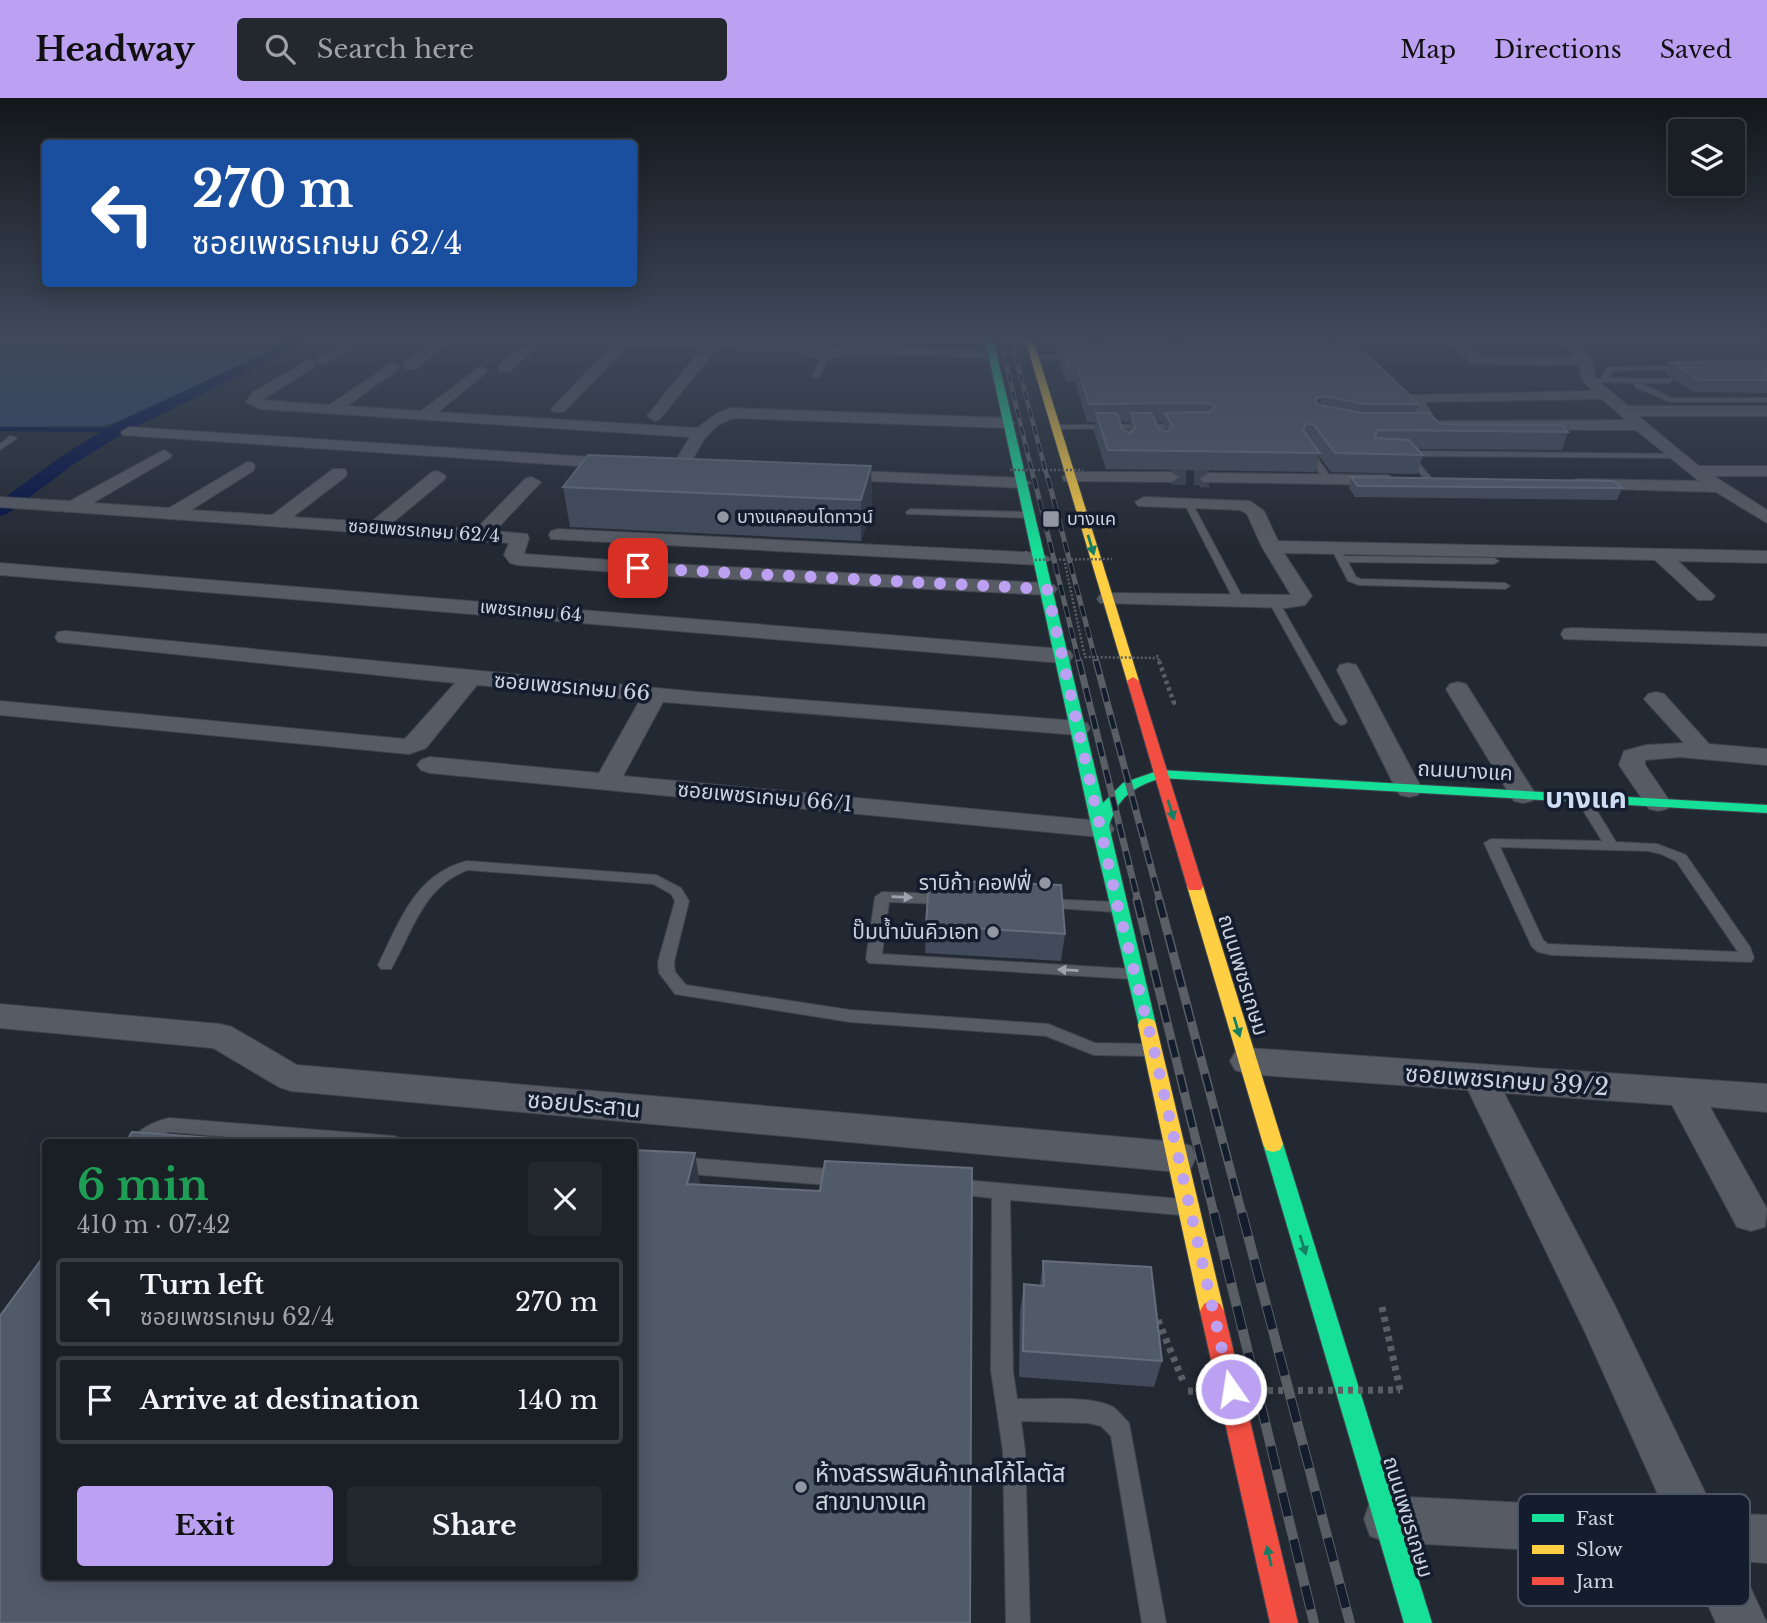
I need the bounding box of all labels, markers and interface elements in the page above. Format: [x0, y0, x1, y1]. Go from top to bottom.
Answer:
search box [237, 18, 727, 81]
text: Headway [35, 29, 195, 70]
icon: search [261, 30, 299, 68]
text: Search here [317, 33, 474, 65]
text: Map [1400, 35, 1456, 64]
text: Directions [1494, 35, 1622, 64]
text: Saved [1660, 35, 1732, 64]
map controls [1668, 119, 1745, 196]
button: layers [1668, 119, 1745, 196]
text: 270 m [192, 159, 353, 220]
icon: left [77, 168, 168, 259]
text: ซอยเพชรเกษม 62/4 [192, 223, 463, 263]
place label: บางแคคอนโดทาวน์ [737, 506, 873, 528]
place label: บางแค [1067, 508, 1116, 530]
marker: บางแคคอนโดทาวน์ [715, 509, 731, 525]
marker: บางแค [1041, 509, 1061, 529]
street label: ซอยเพชรเกษม 62/4 [347, 515, 501, 547]
one-way arrow [1086, 535, 1096, 556]
pin [608, 538, 668, 598]
icon: arrive [619, 549, 657, 587]
street label: เพชรเกษม 64 [479, 596, 583, 626]
street label: ซอยเพชรเกษม 66 [493, 667, 651, 707]
street label: ถนนบางแค [1417, 756, 1513, 786]
street label: ซอยเพชรเกษม 66/1 [676, 776, 854, 818]
district label: บางแค [1545, 781, 1627, 816]
one-way arrow [1166, 799, 1177, 820]
place label: ราบิก้า คอฟฟี่ [919, 868, 1031, 896]
marker: ราบิก้า คอฟฟี่ [1037, 875, 1053, 891]
one-way arrow [891, 892, 913, 903]
street label: ถนนเพชรเกษม [1212, 911, 1274, 1039]
place label: ปั๊มน้ำมันคิวเอท [852, 917, 979, 945]
marker: ปั๊มน้ำมันคิวเอท [985, 924, 1001, 940]
one-way arrow [1056, 965, 1078, 976]
one-way arrow [1232, 1017, 1243, 1038]
street label: ซอยเพชรเกษม 39/2 [1404, 1058, 1610, 1102]
street label: ซอยประสาน [526, 1085, 642, 1123]
text: 6 min [77, 1159, 209, 1211]
button: close [528, 1162, 602, 1236]
text: 410 m · 07:42 [77, 1211, 230, 1239]
one-way arrow [1299, 1235, 1309, 1256]
text: Turn left [140, 1269, 264, 1301]
icon: left [81, 1283, 119, 1321]
text: 270 m [515, 1286, 598, 1318]
text: ซอยเพชรเกษม 62/4 [140, 1303, 334, 1331]
position arrow [1194, 1352, 1268, 1426]
icon: arrive [81, 1381, 119, 1419]
text: Arrive at destination [140, 1384, 420, 1416]
text: 140 m [517, 1384, 598, 1416]
street label: ถนนเพชรเกษม [1377, 1453, 1439, 1581]
place label: ห้างสรรพสินค้าเทสโก้โลตัส สาขาบางแค [815, 1459, 1066, 1516]
marker: ห้างสรรพสินค้าเทสโก้โลตัส สาขาบางแค [793, 1479, 809, 1495]
button: Exit [77, 1486, 333, 1566]
button: Share [347, 1486, 602, 1566]
legend [1518, 1494, 1750, 1606]
text: Fast [1576, 1507, 1615, 1530]
text: Slow [1576, 1538, 1623, 1561]
one-way arrow [1263, 1545, 1274, 1567]
text: Jam [1573, 1570, 1614, 1593]

